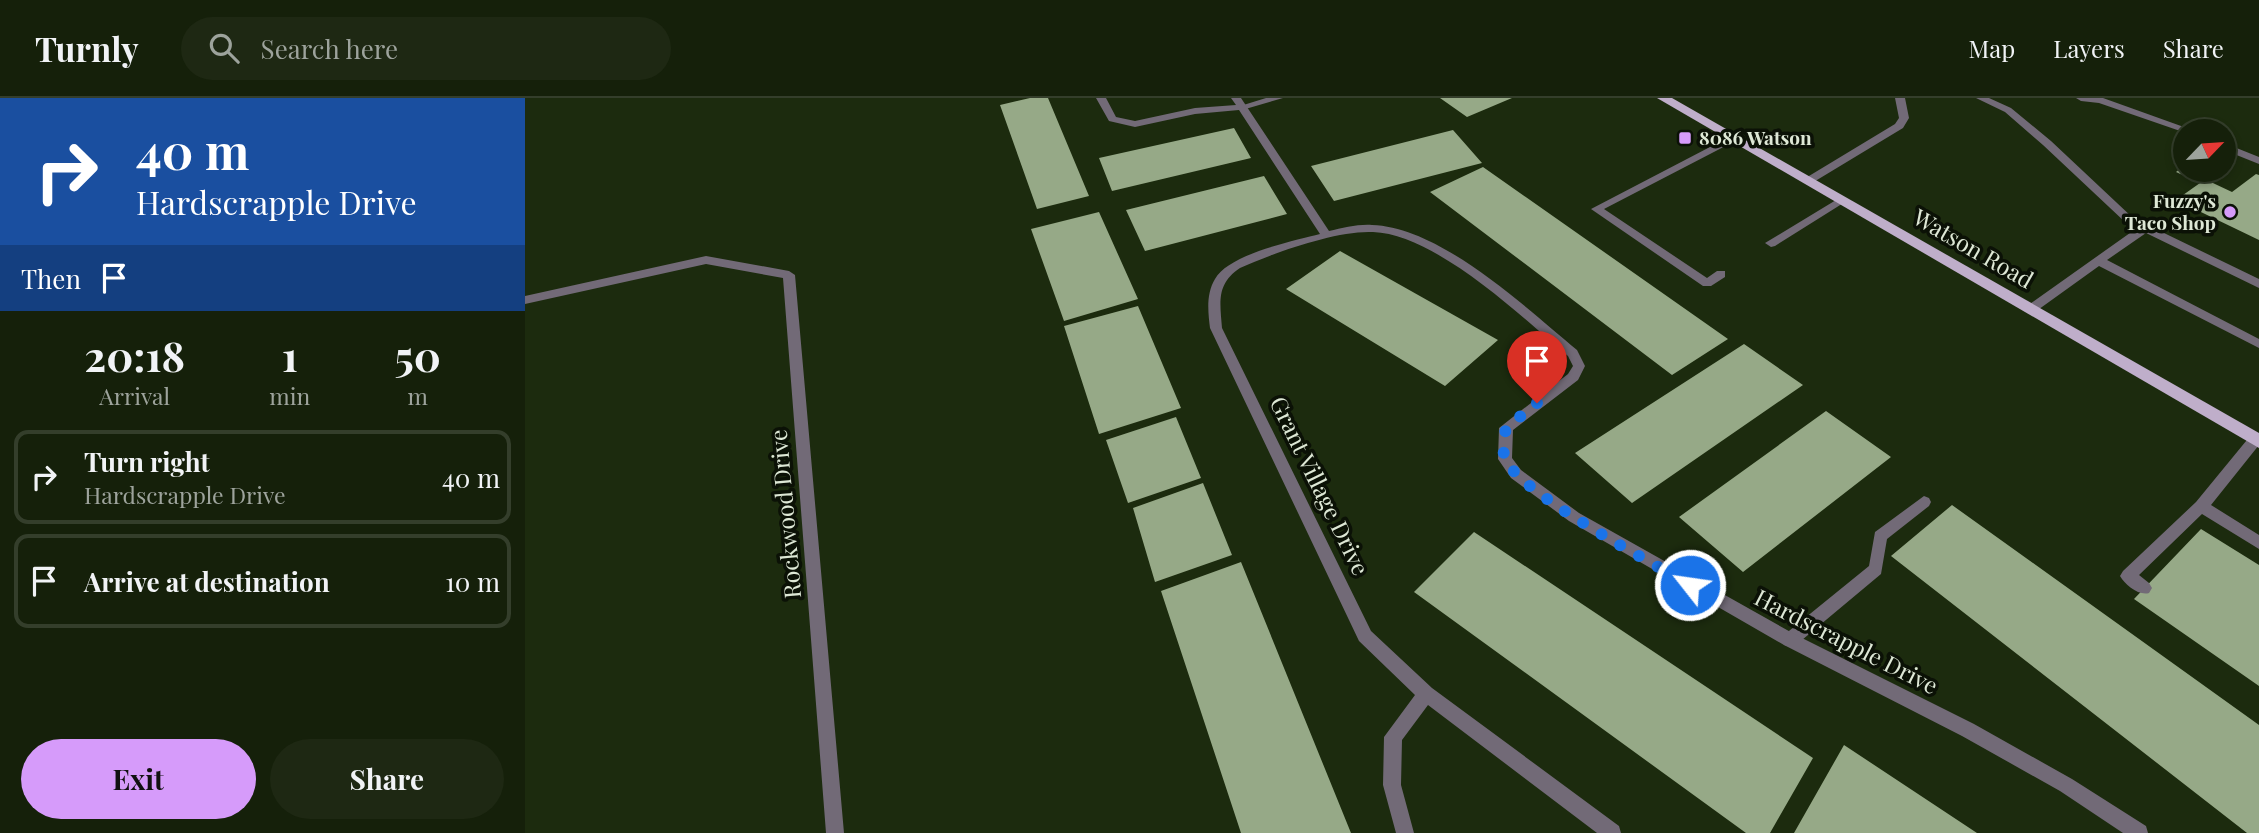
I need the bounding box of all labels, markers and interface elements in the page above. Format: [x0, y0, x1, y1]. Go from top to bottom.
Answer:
search box [181, 17, 671, 80]
text: Turnly [35, 26, 139, 70]
icon: search [205, 29, 243, 67]
text: Search here [261, 31, 398, 66]
text: Map [1969, 32, 2015, 64]
text: Layers [2053, 32, 2125, 64]
text: Share [2163, 32, 2224, 64]
text: 40 m [136, 117, 249, 182]
north arrow [2173, 119, 2237, 182]
map controls [2173, 119, 2236, 182]
place label: 8086 Watson [1699, 124, 1812, 150]
icon: right [21, 126, 112, 217]
marker: 8086 Watson [1677, 130, 1693, 146]
text: Hardscrapple Drive [136, 180, 417, 223]
place label: Fuzzy's Taco Shop [2125, 187, 2216, 235]
street label: Watson Road [1907, 200, 2039, 295]
marker: Fuzzy's Taco Shop [2222, 204, 2238, 220]
icon: arrive [95, 259, 133, 297]
text: Then [21, 261, 81, 296]
text: 20:18 [84, 327, 185, 383]
text: 1 [282, 327, 298, 383]
text: 50 [394, 327, 441, 383]
pin [1507, 331, 1567, 403]
icon: arrive [1518, 342, 1556, 380]
text: Arrival [99, 380, 170, 411]
text: min [269, 380, 310, 411]
text: m [407, 380, 428, 411]
street label: Grant Village Drive [1264, 391, 1377, 580]
street label: Rockwood Drive [762, 428, 807, 600]
text: Turn right [84, 444, 210, 479]
icon: right [25, 458, 63, 496]
text: 40 m [442, 460, 500, 495]
text: Hardscrapple Drive [84, 479, 286, 510]
position arrow [1653, 548, 1727, 622]
icon: arrive [25, 562, 63, 600]
text: Arrive at destination [84, 564, 330, 599]
text: 10 m [445, 564, 500, 599]
street label: Hardscrapple Drive [1750, 581, 1944, 700]
button: Exit [21, 739, 256, 819]
button: Share [270, 739, 504, 819]

